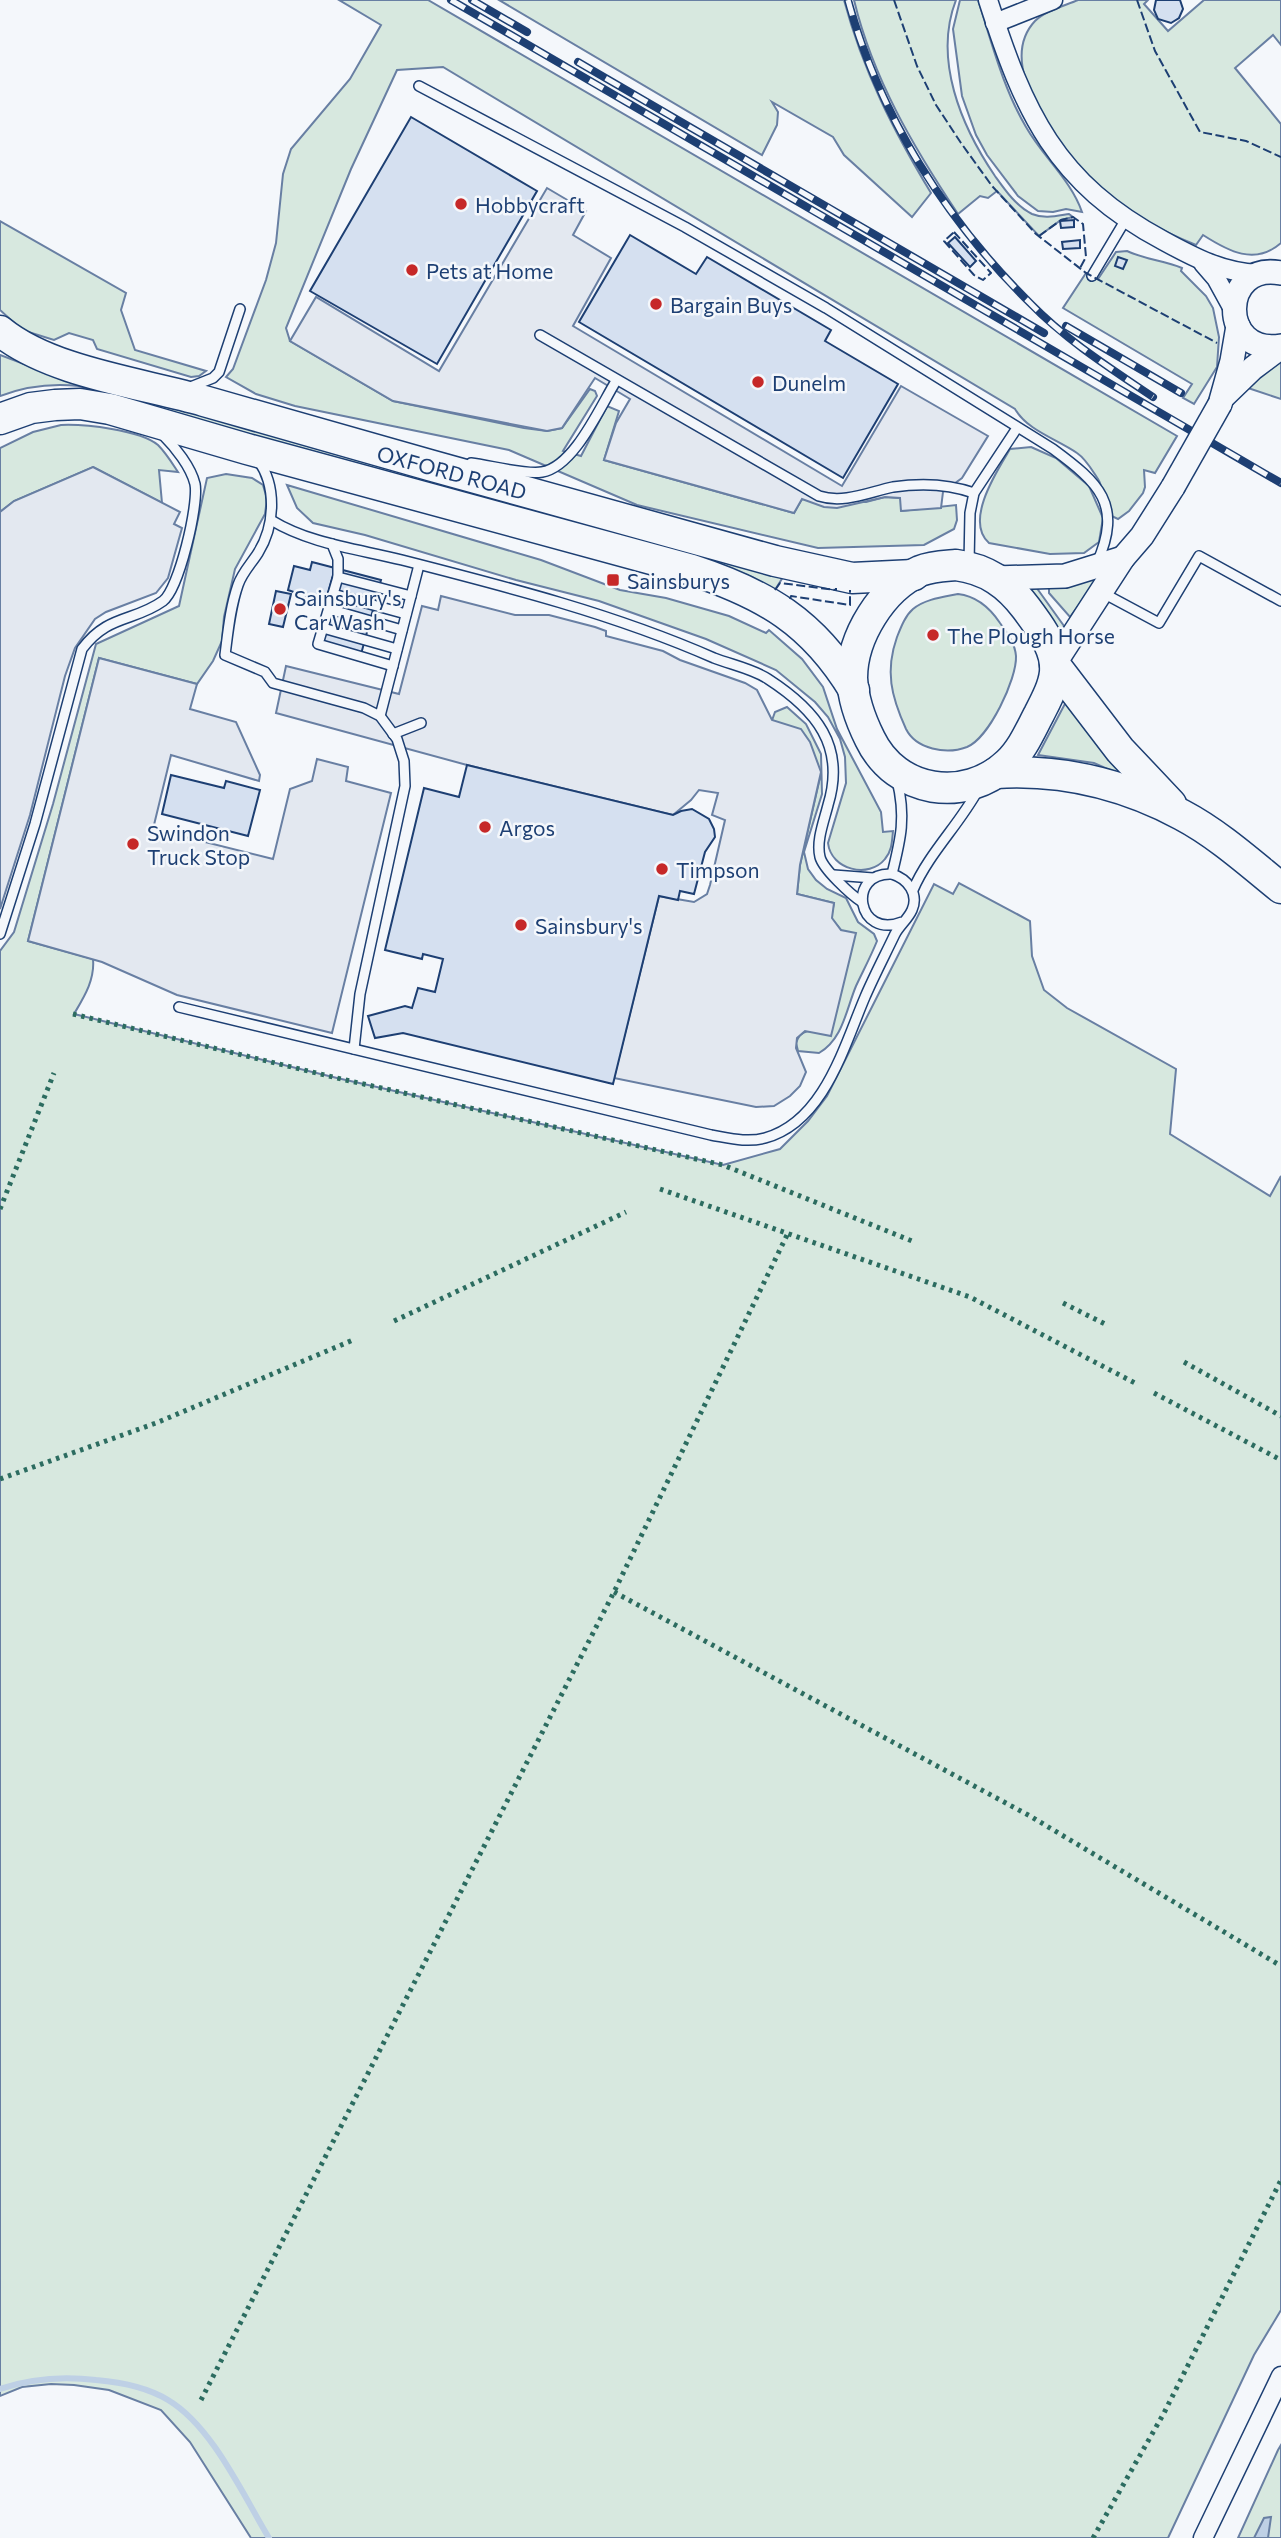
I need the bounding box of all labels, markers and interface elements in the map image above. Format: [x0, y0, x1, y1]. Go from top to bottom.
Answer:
place label: Hobbycraft [475, 192, 585, 217]
marker: Hobbycraft [453, 196, 469, 212]
place label: Pets at Home [426, 258, 553, 283]
marker: Pets at Home [404, 262, 420, 278]
place label: Bargain Buys [670, 292, 792, 317]
marker: Bargain Buys [648, 296, 664, 312]
place label: Dunelm [772, 370, 846, 395]
marker: Dunelm [750, 374, 766, 390]
street label: OXFORD ROAD [375, 440, 529, 504]
place label: Sainsburys [627, 568, 730, 593]
marker: Sainsburys [605, 572, 621, 588]
place label: Sainsbury's Car Wash [294, 585, 402, 634]
marker: Sainsbury's Car Wash [272, 601, 288, 617]
place label: The Plough Horse [947, 623, 1115, 648]
marker: The Plough Horse [925, 627, 941, 643]
place label: Argos [499, 815, 555, 840]
marker: Argos [477, 819, 493, 835]
place label: Swindon Truck Stop [147, 820, 250, 869]
marker: Swindon Truck Stop [125, 836, 141, 852]
place label: Timpson [676, 857, 760, 882]
marker: Timpson [654, 861, 670, 877]
place label: Sainsbury's [535, 913, 643, 938]
marker: Sainsbury's [513, 917, 529, 933]

